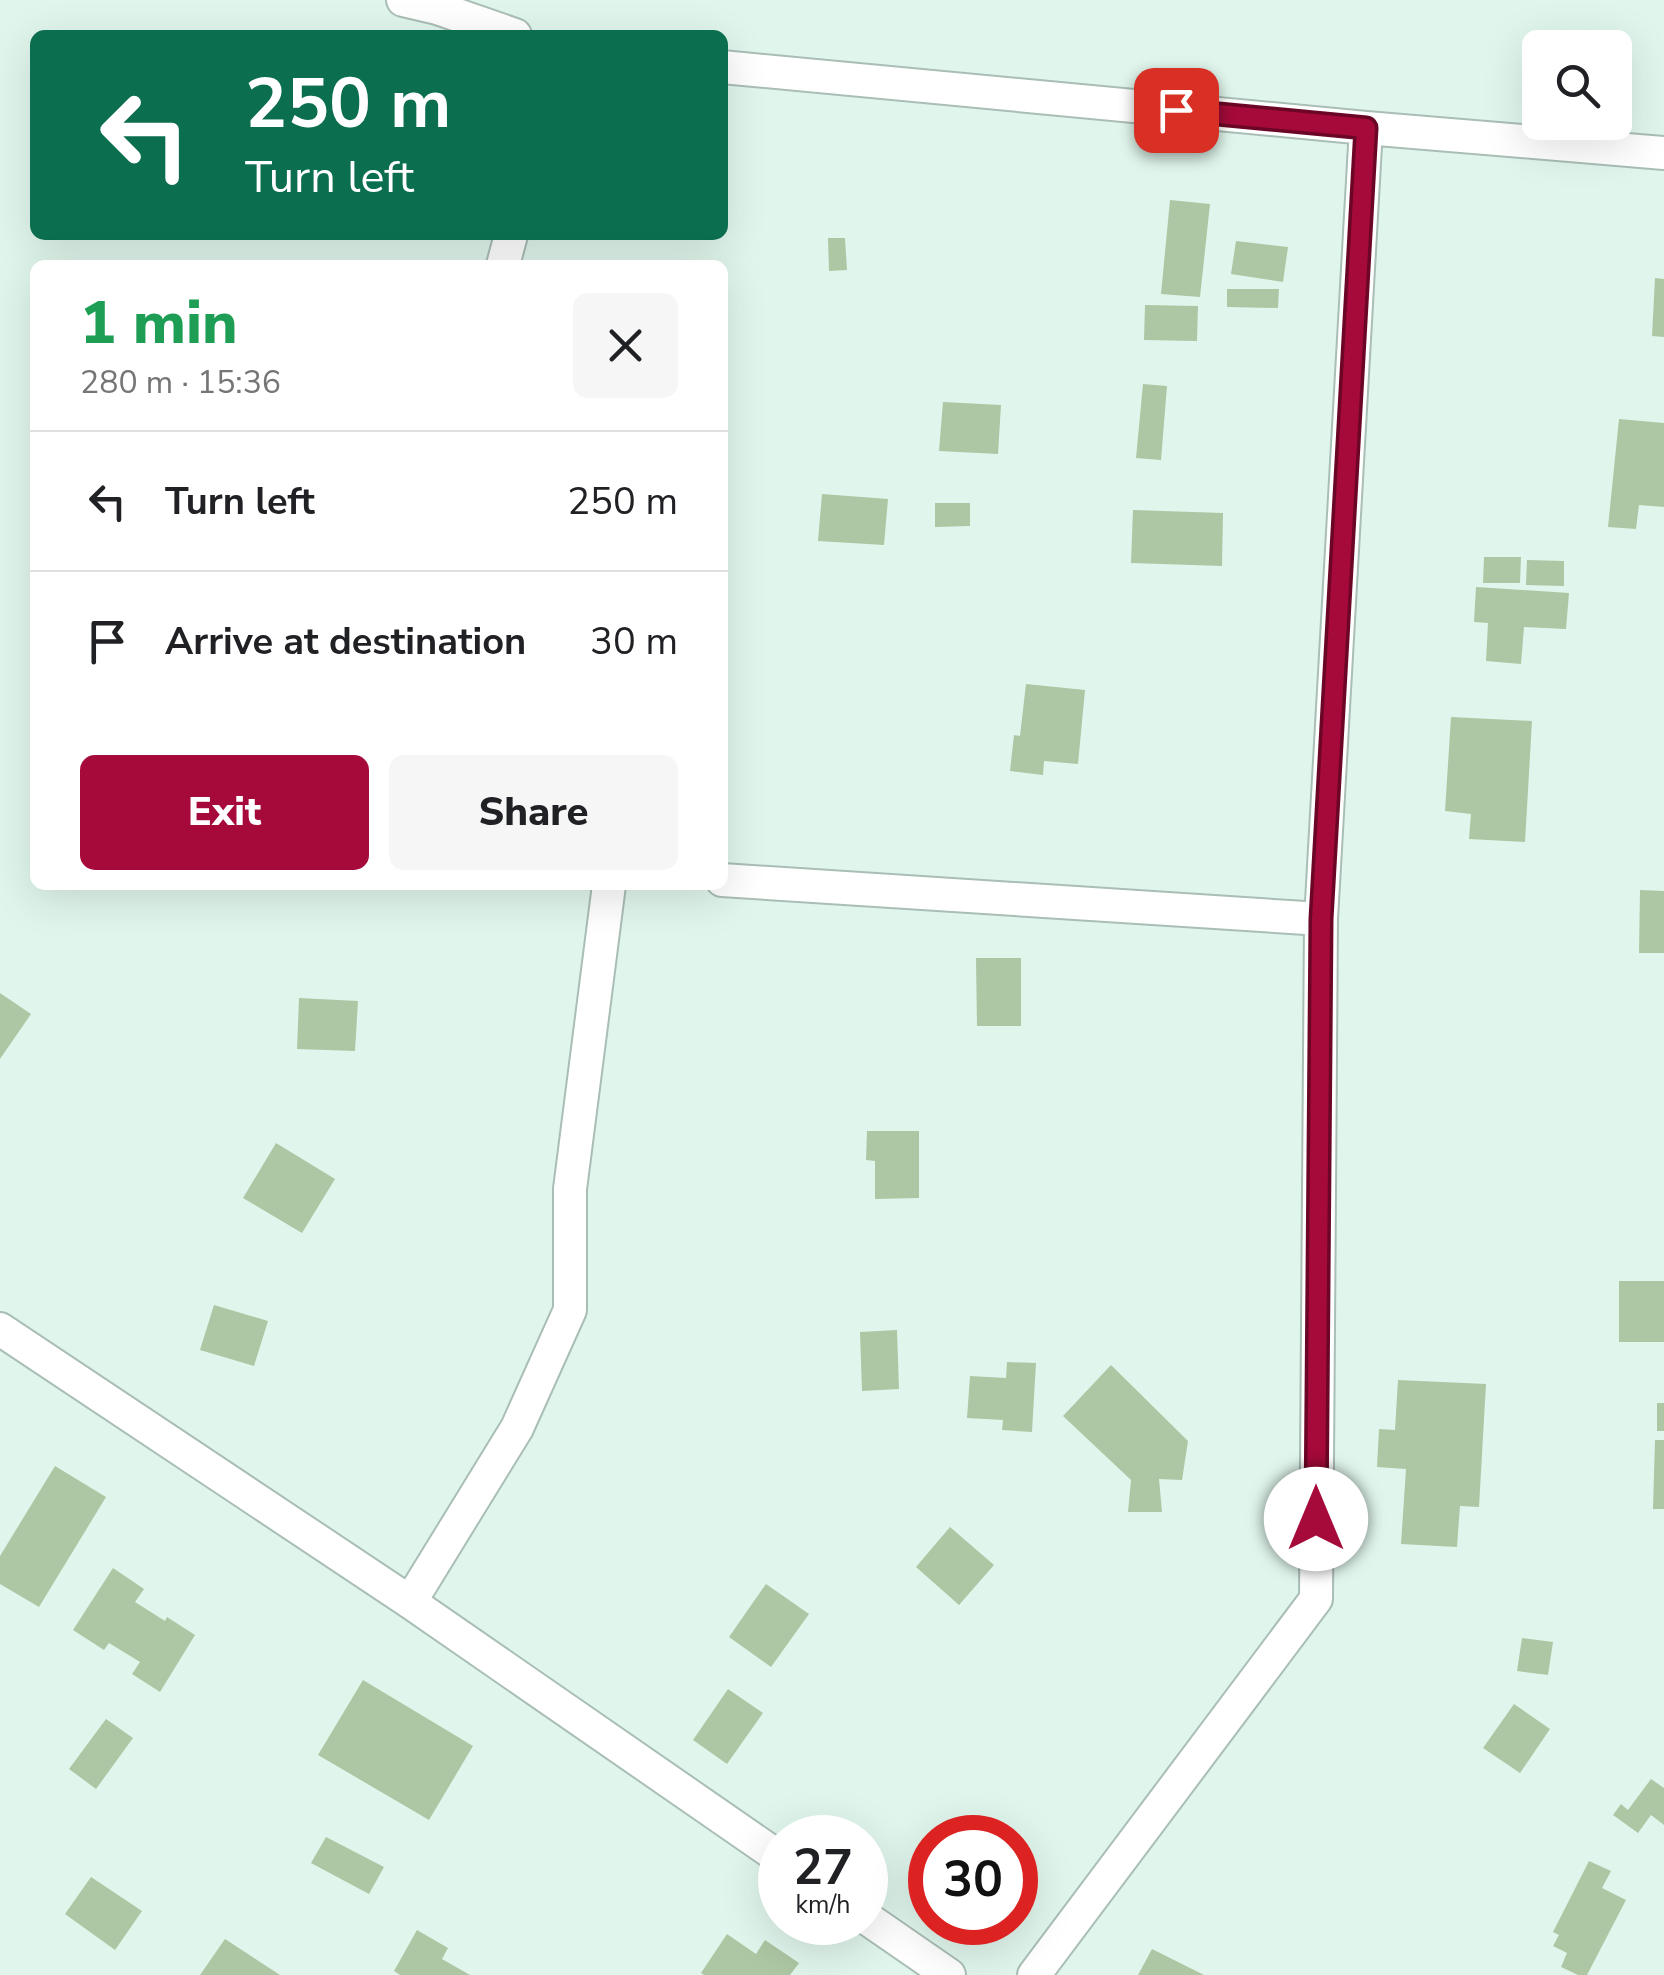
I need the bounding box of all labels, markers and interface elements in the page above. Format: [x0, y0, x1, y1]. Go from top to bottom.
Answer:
map controls [1522, 30, 1632, 140]
button: search [1522, 30, 1632, 140]
text: 250 m [245, 56, 451, 152]
pin [1134, 68, 1219, 153]
icon: left [80, 70, 210, 200]
icon: arrive [1149, 83, 1204, 138]
text: Turn left [245, 147, 414, 208]
text: 1 min [80, 282, 238, 364]
button: close [573, 293, 678, 398]
text: 280 m · 15:36 [80, 361, 281, 404]
icon: left [80, 474, 135, 529]
text: Turn left [165, 476, 315, 527]
text: 250 m [567, 476, 678, 527]
icon: arrive [80, 614, 135, 669]
text: Arrive at destination [165, 616, 526, 667]
text: 30 m [590, 616, 678, 667]
button: Exit [80, 755, 369, 870]
button: Share [389, 755, 678, 870]
position arrow [1264, 1467, 1368, 1571]
speed limit sign: 30 [908, 1815, 1038, 1945]
text: 27 [793, 1833, 853, 1902]
text: km/h [795, 1888, 851, 1922]

